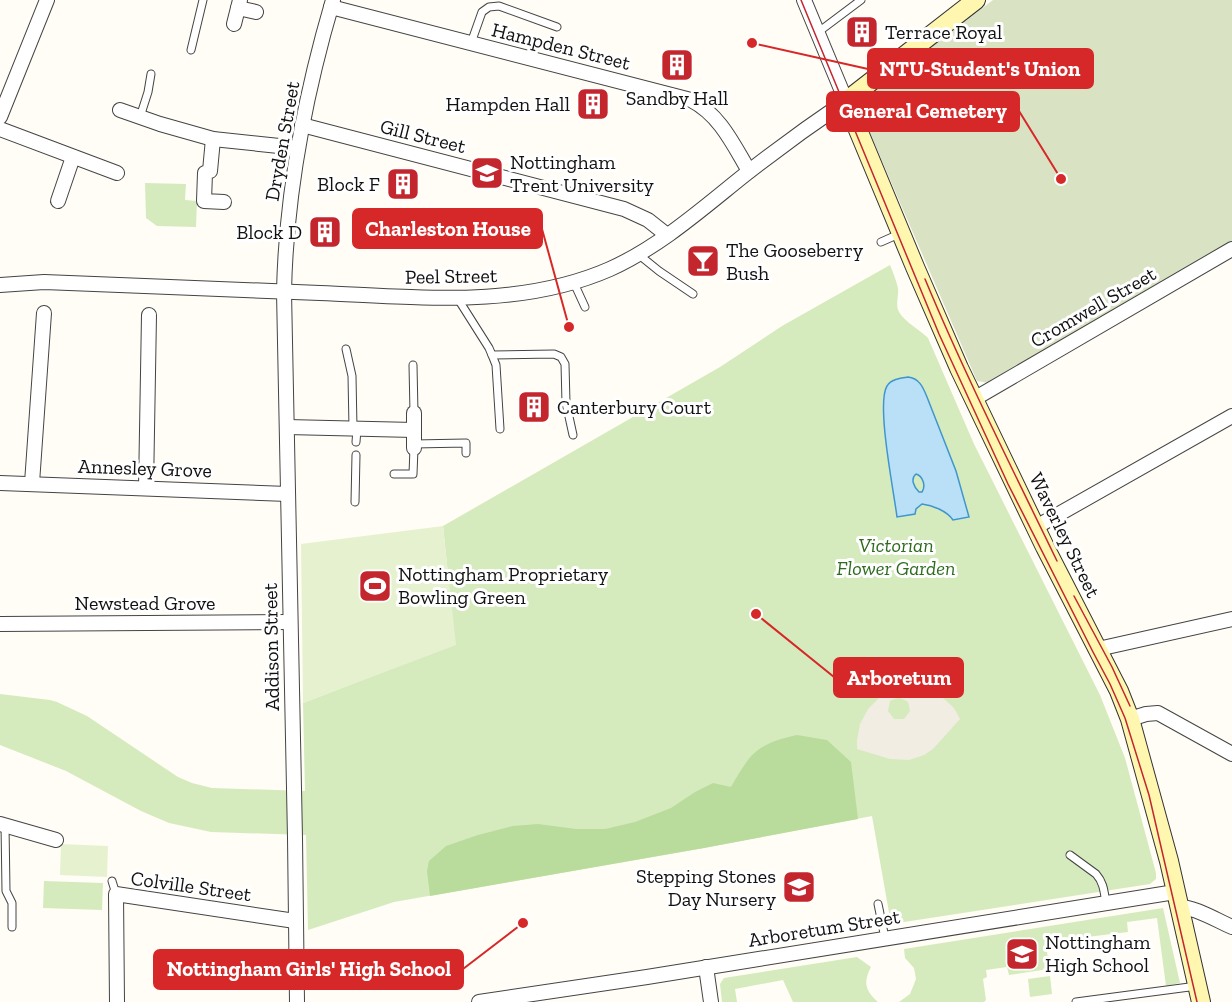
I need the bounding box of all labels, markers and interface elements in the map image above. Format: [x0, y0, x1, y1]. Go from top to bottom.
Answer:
building icon: Terrace Royal [844, 14, 880, 50]
street label: Hampden Street [489, 17, 633, 75]
place label: Terrace Royal [885, 20, 1002, 44]
building icon: Sandby Hall [659, 47, 695, 83]
callout: NTU-Student's Union [868, 49, 1093, 88]
text: NTU-Student's Union [880, 56, 1081, 81]
street label: Dryden Street [260, 79, 304, 203]
building icon: Hampden Hall [575, 86, 611, 122]
place label: Sandby Hall [626, 86, 728, 110]
place label: Hampden Hall [446, 92, 570, 116]
callout: General Cemetery [827, 92, 1019, 131]
text: General Cemetery [839, 98, 1007, 123]
street label: Gill Street [378, 114, 469, 158]
place label: Nottingham Trent University [510, 150, 654, 197]
school or university icon: Nottingham Trent University [469, 155, 505, 191]
building icon: Block F [385, 166, 421, 202]
place label: Block F [317, 172, 380, 196]
callout: Charleston House [353, 209, 542, 248]
building icon: Block D [307, 214, 343, 250]
text: Charleston House [365, 216, 531, 241]
place label: Block D [236, 220, 302, 244]
place label: The Gooseberry Bush [726, 238, 864, 285]
bar icon: The Gooseberry Bush [685, 243, 721, 279]
street label: Cromwell Street [1026, 261, 1160, 353]
street label: Peel Street [405, 263, 498, 289]
building icon: Canterbury Court [516, 389, 552, 425]
place label: Canterbury Court [557, 395, 712, 419]
street label: Annesley Grove [78, 454, 212, 482]
street label: Waverley Street [1024, 469, 1106, 602]
park label: Victorian Flower Garden [837, 533, 955, 580]
place label: Nottingham Proprietary Bowling Green [398, 562, 609, 609]
sports icon: Nottingham Proprietary Bowling Green [357, 568, 393, 604]
street label: Addison Street [258, 582, 284, 711]
street label: Newstead Grove [75, 591, 215, 615]
callout: Arboretum [834, 658, 963, 697]
text: Arboretum [847, 665, 952, 690]
place label: Stepping Stones Day Nursery [636, 864, 777, 911]
street label: Colville Street [129, 866, 253, 906]
school or university icon: Stepping Stones Day Nursery [781, 869, 817, 905]
street label: Arboretum Street [746, 904, 902, 952]
place label: Nottingham High School [1045, 930, 1151, 977]
school or university icon: Nottingham High School [1004, 936, 1040, 972]
callout: Nottingham Girls' High School [154, 950, 463, 989]
text: Nottingham Girls' High School [167, 956, 451, 981]

